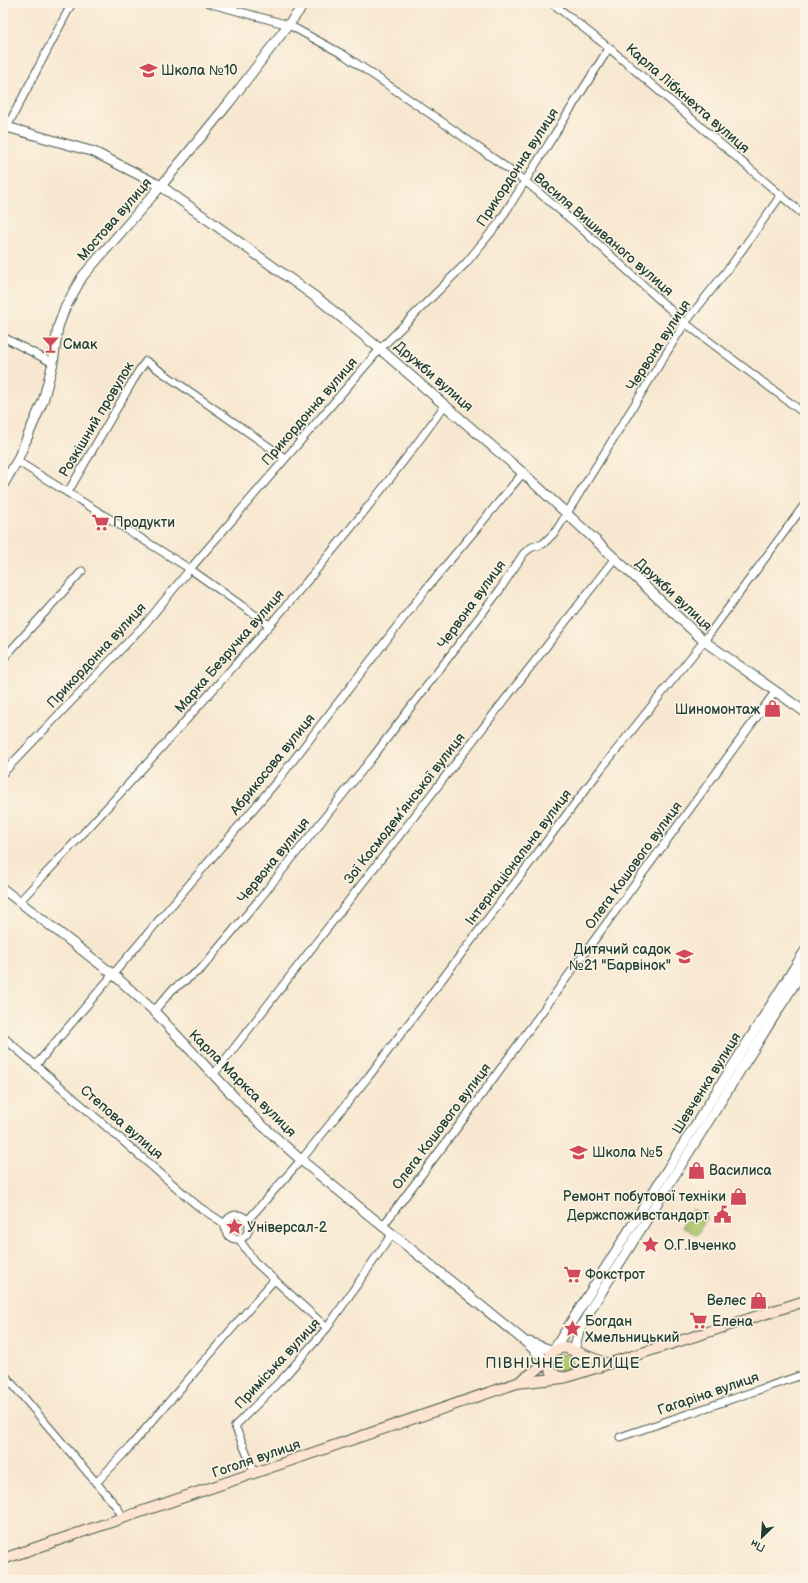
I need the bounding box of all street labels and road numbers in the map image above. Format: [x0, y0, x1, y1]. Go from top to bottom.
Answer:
street label: Карла Лібкнехта вулиця [622, 40, 753, 157]
street label: Прикордонна вулиця [473, 105, 562, 230]
street label: Василя Вишиваного вулиця [530, 169, 677, 300]
street label: Мостова вулиця [74, 174, 155, 264]
street label: Червона вулиця [623, 296, 694, 394]
street label: Дружби вулиця [391, 338, 477, 415]
street label: Прикордонна вулиця [258, 354, 361, 469]
street label: Розкішний провулок [55, 358, 138, 480]
street label: Дружби вулиця [632, 554, 716, 634]
street label: Червона вулиця [434, 557, 509, 652]
street label: Марка Безручка вулиця [171, 586, 288, 716]
street label: Прикордонна вулиця [43, 599, 150, 711]
street label: Абрикосова вулиця [226, 710, 319, 819]
street label: Зої Космодем’янської вулиця [340, 729, 469, 887]
street label: Інтернаціональна вулиця [462, 786, 575, 929]
street label: Олега Кошового вулиця [581, 798, 686, 933]
street label: Червона вулиця [234, 814, 313, 907]
street label: Карла Маркса вулиця [185, 1026, 300, 1141]
street label: Шевченка вулиця [668, 1029, 745, 1137]
street label: Олега Кошового вулиця [388, 1060, 495, 1193]
street label: Степова вулиця [77, 1082, 167, 1163]
street label: Приміська вулиця [231, 1314, 324, 1412]
street label: Гагаріна вулиця [655, 1368, 761, 1419]
street label: Гоголя вулиця [210, 1435, 303, 1482]

